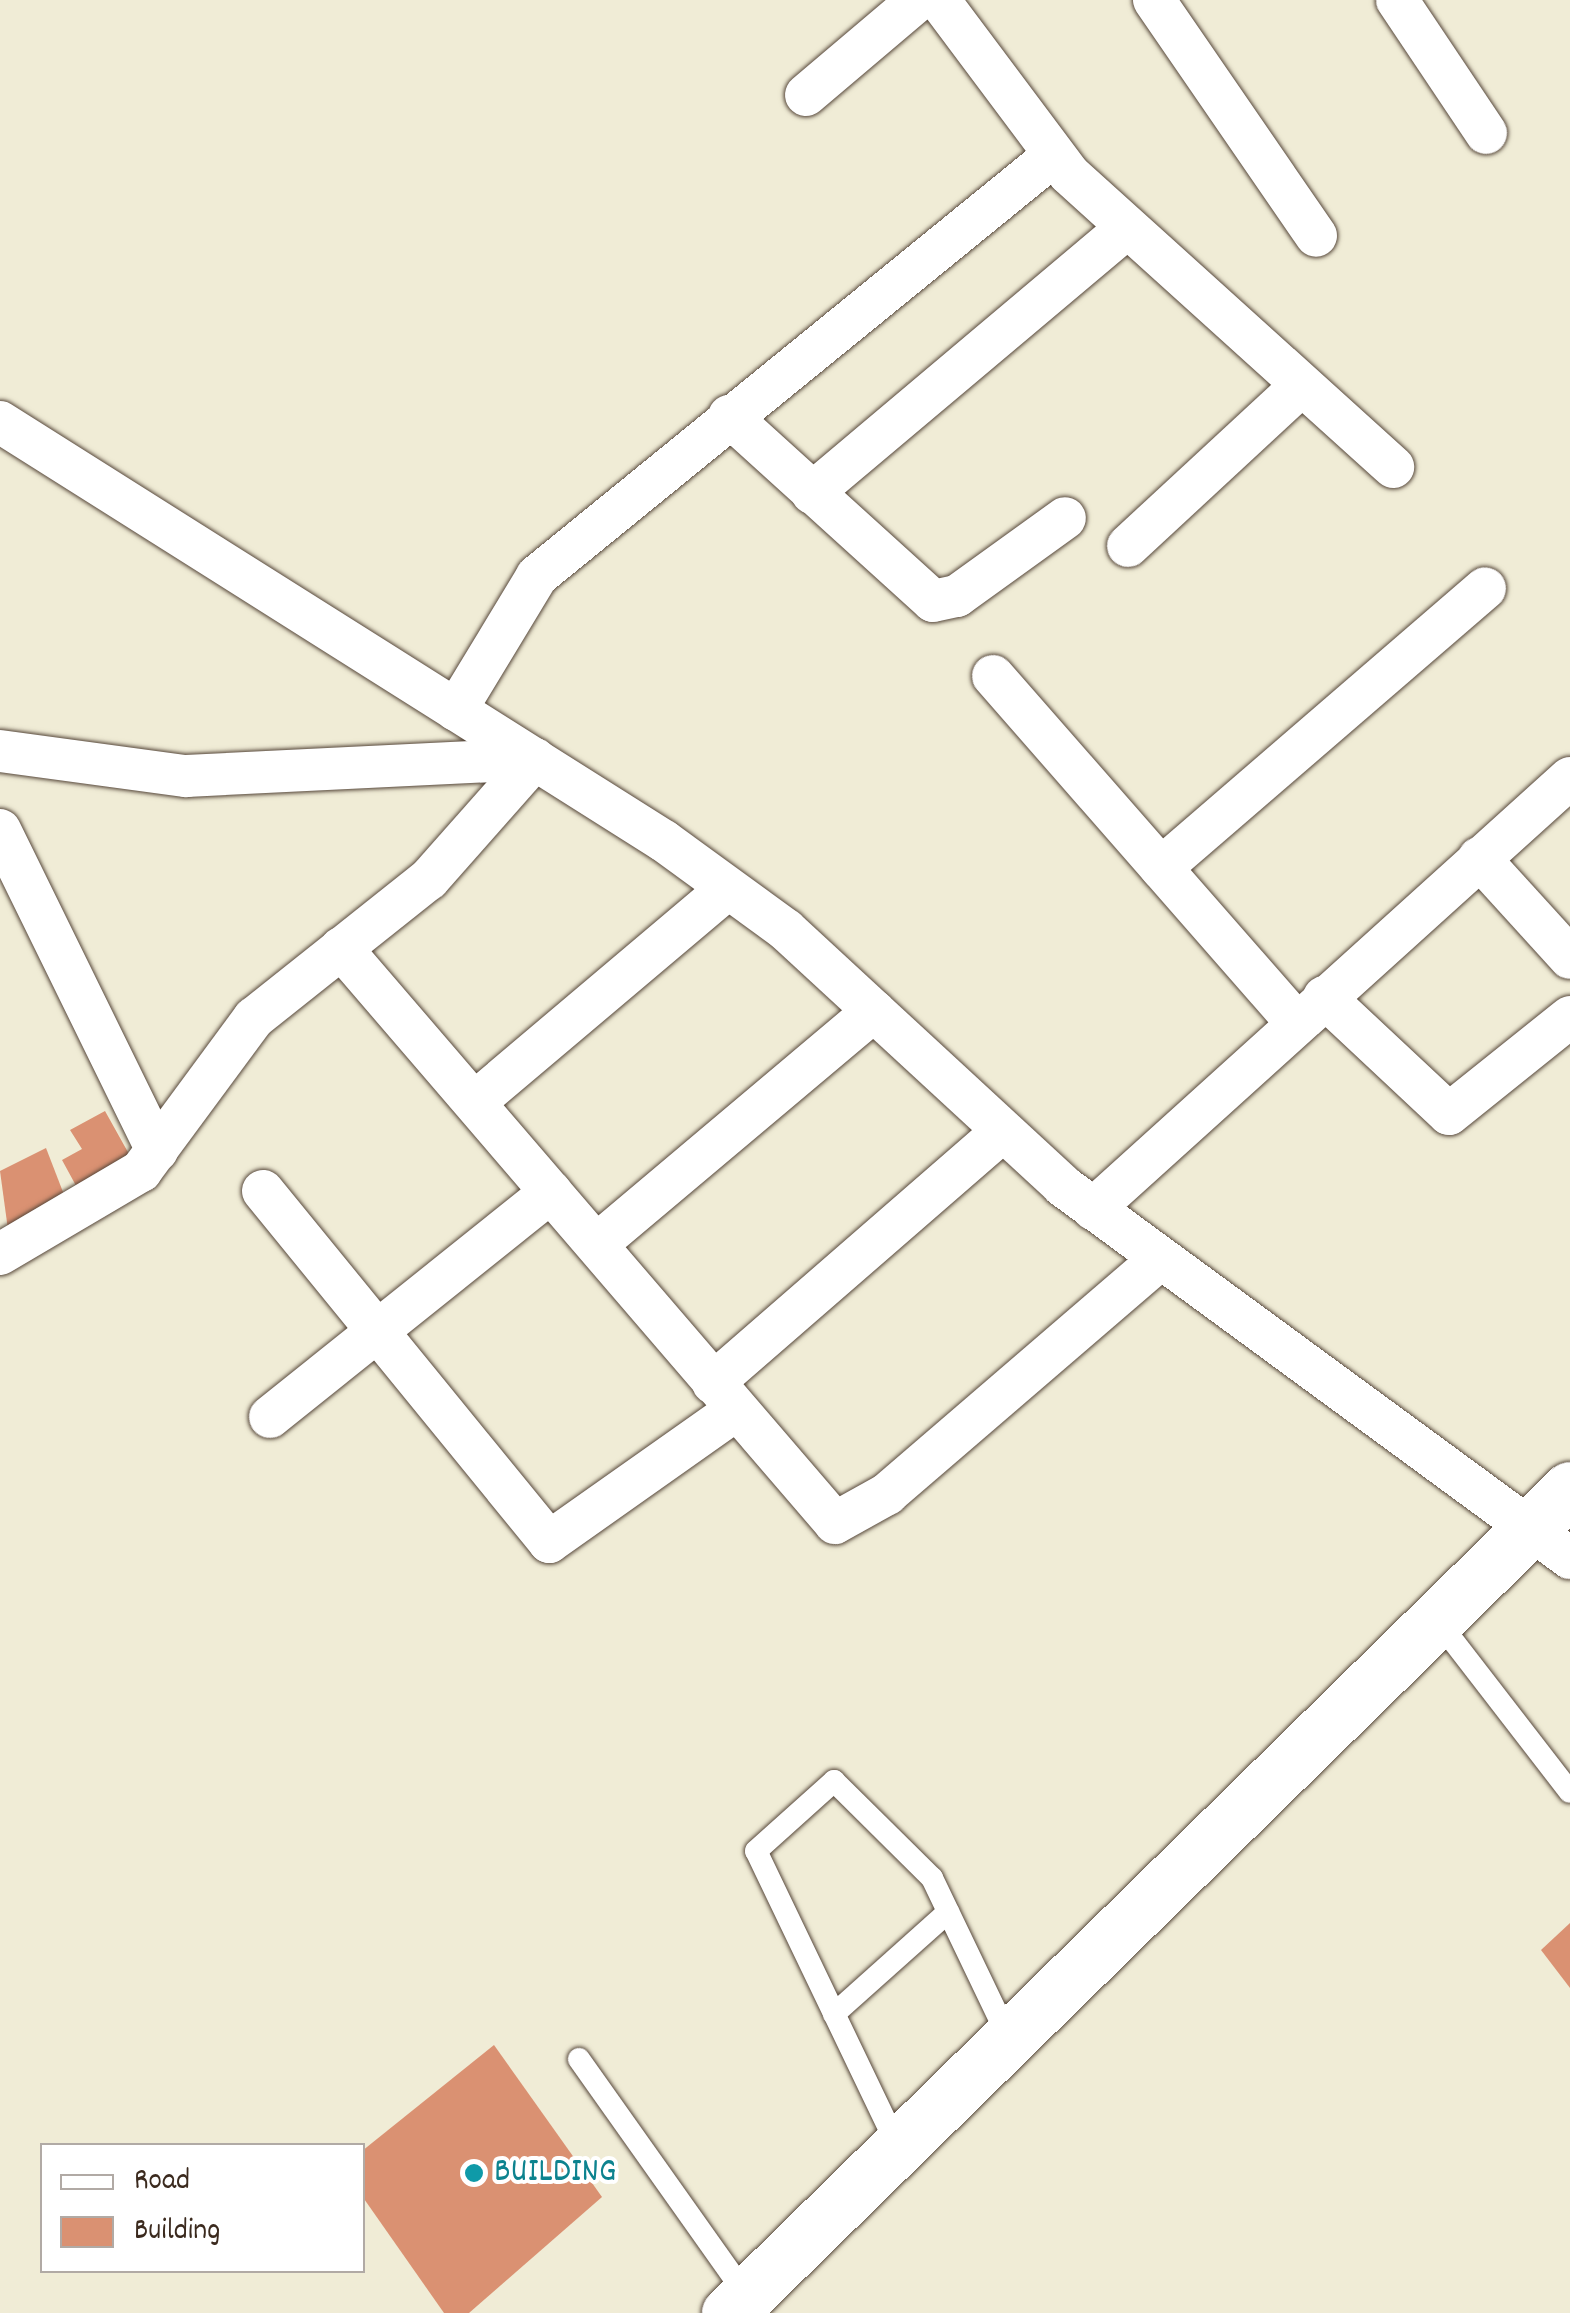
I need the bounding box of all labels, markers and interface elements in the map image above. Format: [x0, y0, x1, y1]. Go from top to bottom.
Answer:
legend [40, 2143, 365, 2273]
place label: BUILDING [494, 2152, 616, 2194]
text: Road [134, 2161, 190, 2204]
marker: BUILDING [463, 2162, 485, 2184]
text: Building [134, 2211, 220, 2254]

